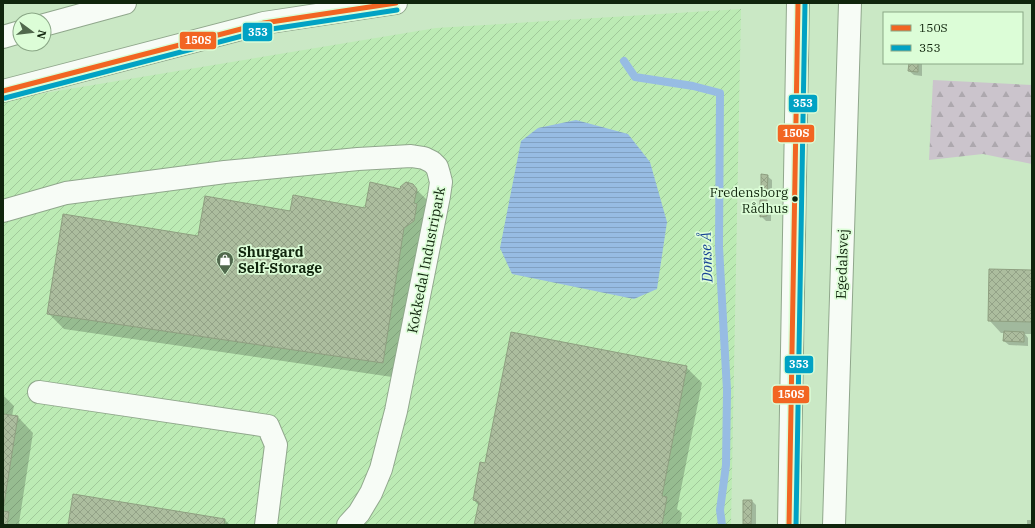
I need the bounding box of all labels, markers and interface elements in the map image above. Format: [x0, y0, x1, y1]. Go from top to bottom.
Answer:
north arrow [12, 12, 52, 52]
legend [883, 12, 1023, 64]
text: 150S [919, 20, 948, 35]
line badge: 353 [242, 22, 273, 42]
text: 353 [248, 25, 268, 39]
text: N [34, 29, 50, 41]
line badge: 150S [179, 31, 217, 50]
text: 150S [185, 33, 211, 47]
text: 353 [919, 40, 941, 55]
line badge: 353 [788, 94, 818, 113]
text: 353 [793, 96, 813, 110]
line badge: 150S [777, 124, 815, 143]
text: 150S [783, 126, 809, 140]
street label: Kokkedal Industripark [403, 184, 449, 335]
place label: Fredensborg Rådhus [710, 184, 788, 217]
marker: Fredensborg Rådhus [790, 194, 800, 204]
street label: Egedalsvej [832, 229, 852, 299]
water label: Donse Å [696, 231, 716, 284]
place label: Shurgard Self-Storage [238, 243, 322, 277]
shop icon: Shurgard Self-Storage [215, 250, 235, 275]
line badge: 353 [784, 355, 814, 374]
text: 353 [789, 357, 809, 371]
line badge: 150S [772, 385, 810, 404]
text: 150S [778, 387, 804, 401]

